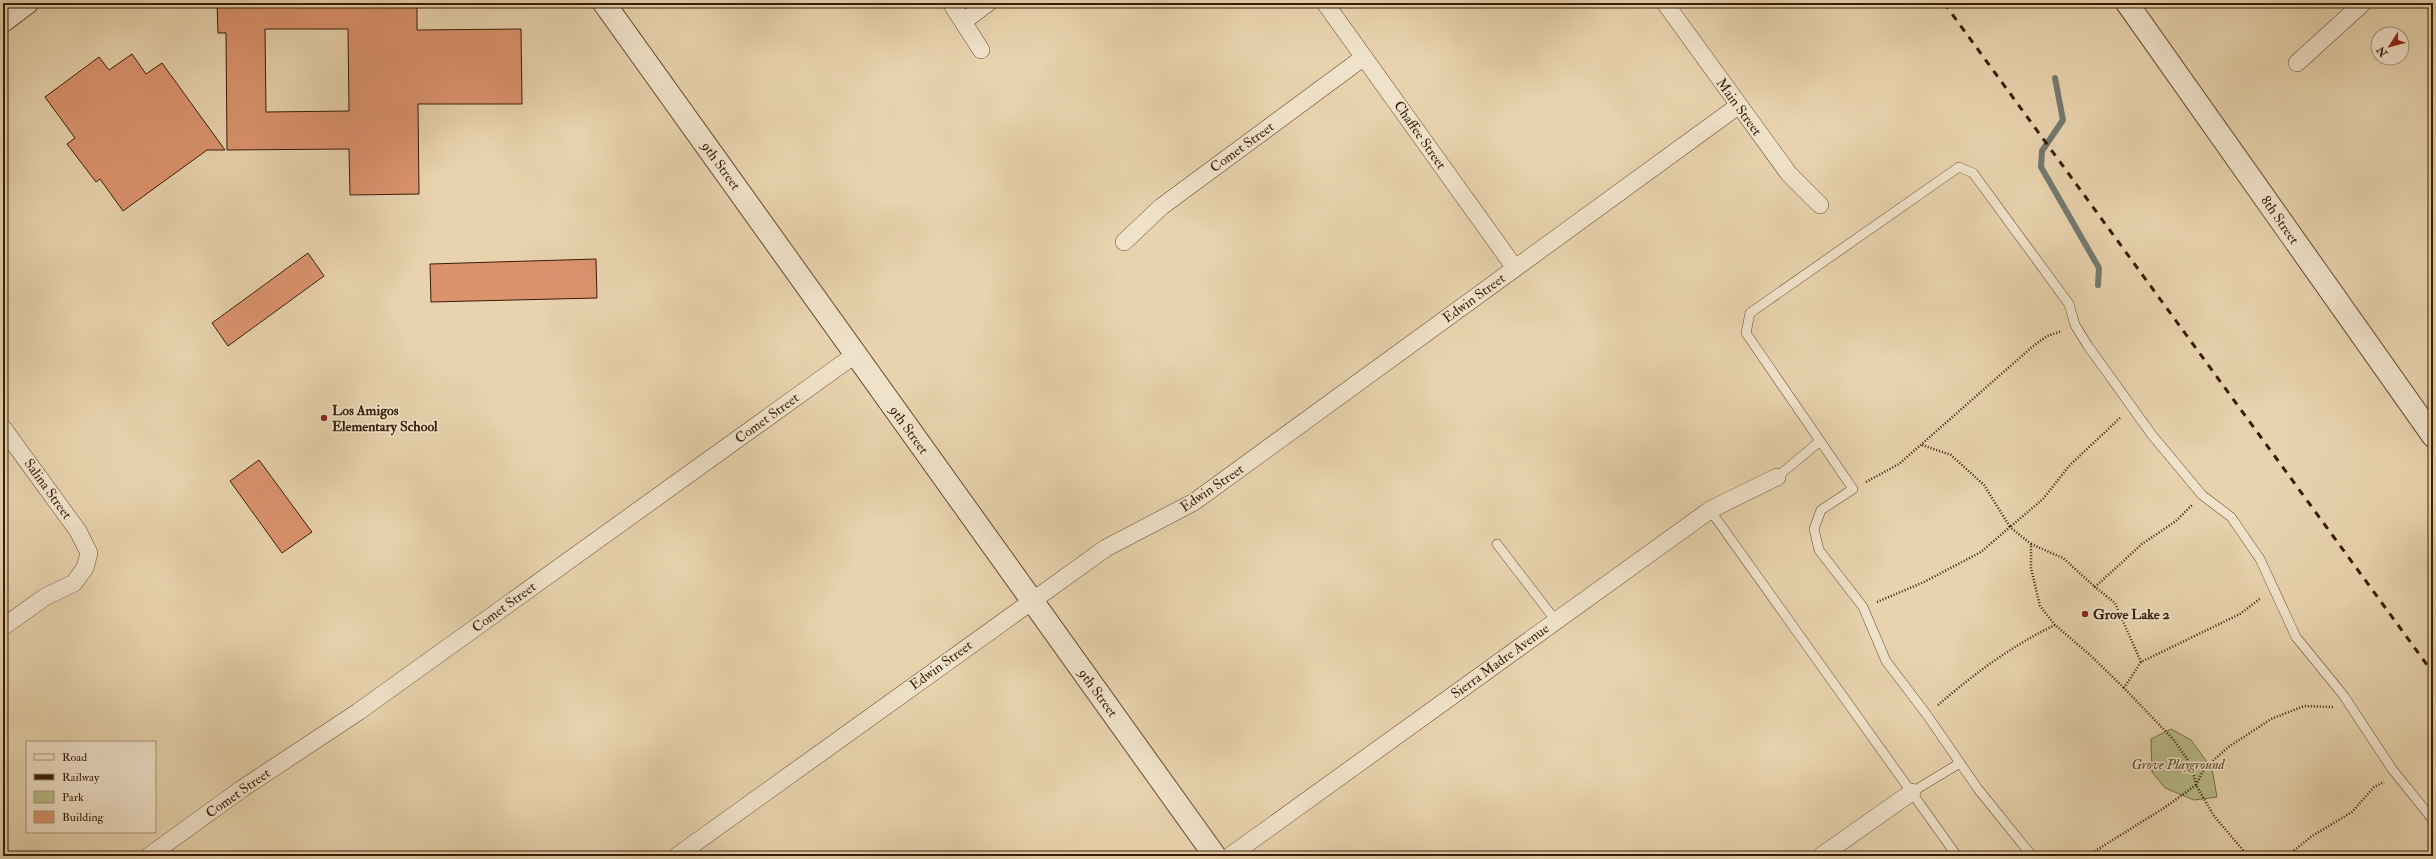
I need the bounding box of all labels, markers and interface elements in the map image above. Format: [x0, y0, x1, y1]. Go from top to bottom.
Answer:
north arrow [2370, 26, 2410, 66]
text: N [2373, 43, 2391, 60]
street label: Main Street [1712, 75, 1766, 139]
street label: Chaffee Street [1390, 97, 1450, 173]
street label: Comet Street [1207, 118, 1278, 176]
street label: 9th Street [697, 138, 745, 194]
street label: 8th Street [2257, 193, 2303, 248]
street label: Edwin Street [1439, 269, 1509, 326]
street label: Comet Street [732, 389, 803, 447]
place label: Los Amigos Elementary School [332, 402, 438, 436]
street label: 9th Street [885, 402, 933, 458]
marker: Los Amigos Elementary School [319, 413, 329, 423]
street label: Salina Street [20, 455, 76, 523]
street label: Edwin Street [1177, 460, 1247, 516]
street label: Comet Street [469, 578, 540, 636]
place label: Grove Lake 2 [2093, 606, 2170, 623]
marker: Grove Lake 2 [2080, 609, 2090, 619]
street label: Sierra Madre Avenue [1448, 620, 1552, 702]
street label: Edwin Street [906, 636, 976, 693]
street label: 9th Street [1074, 665, 1122, 721]
legend [26, 741, 156, 833]
text: Road [62, 750, 87, 765]
park label: Grove Playground [2132, 756, 2226, 773]
street label: Comet Street [202, 764, 274, 821]
text: Railway [62, 770, 100, 785]
text: Park [62, 790, 84, 805]
text: Building [62, 810, 105, 825]

